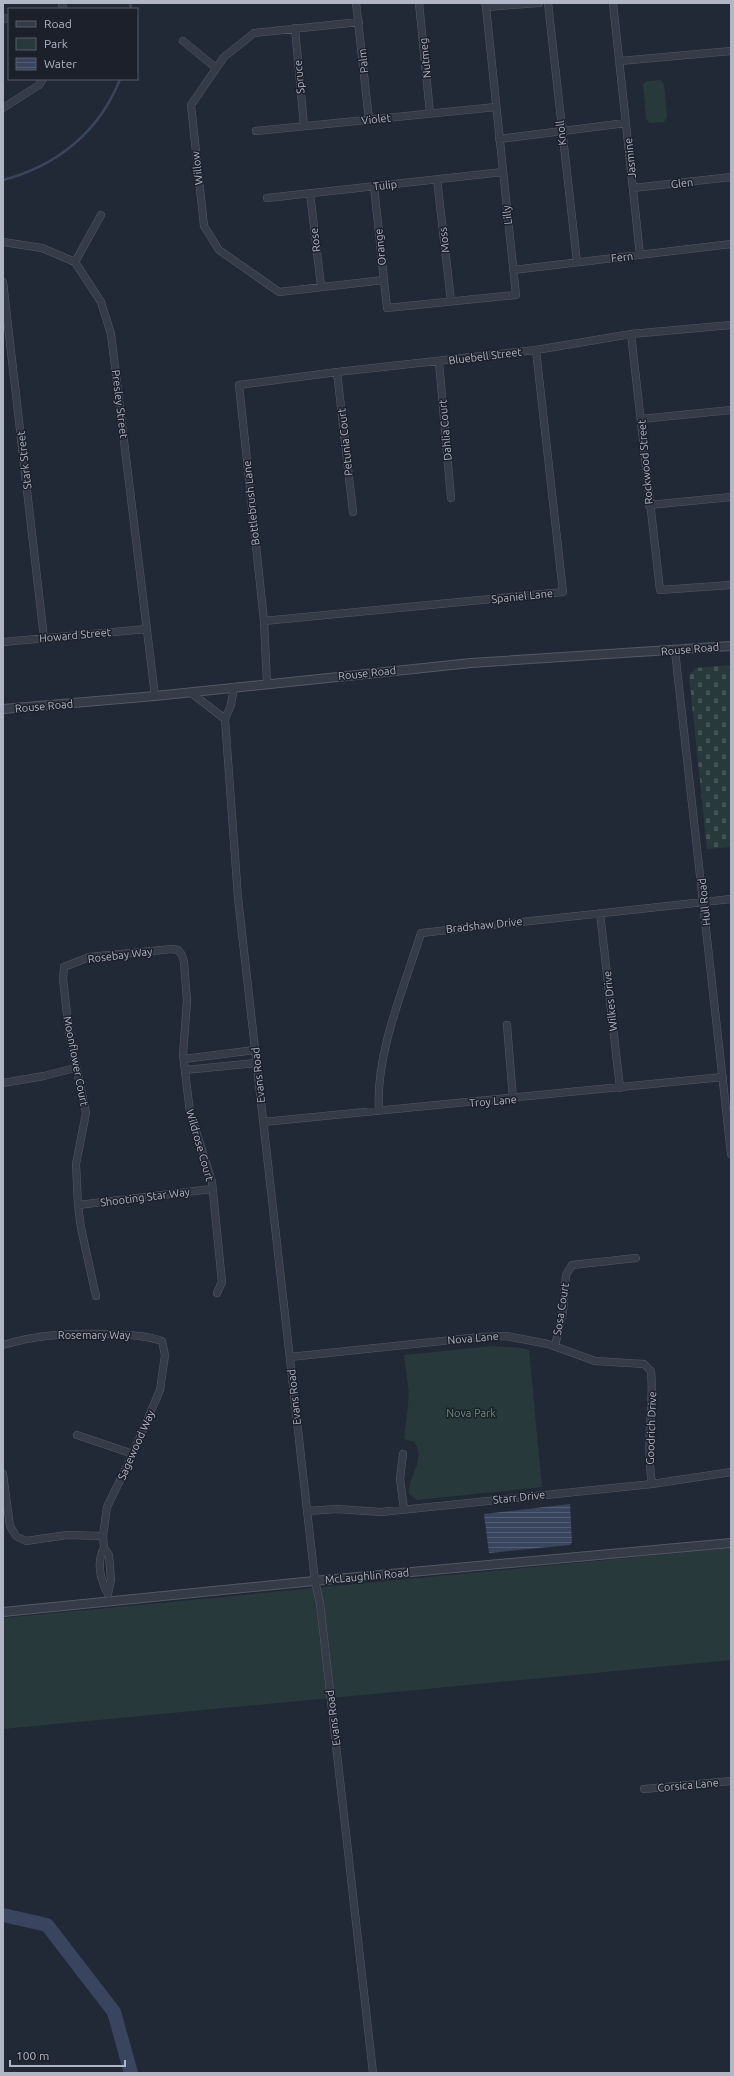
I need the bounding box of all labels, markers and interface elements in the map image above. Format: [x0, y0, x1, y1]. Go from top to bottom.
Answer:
legend [8, 8, 138, 80]
text: Road [44, 17, 72, 30]
text: Park [44, 37, 68, 50]
street label: Nutmeg [417, 37, 433, 79]
street label: Palm [356, 48, 370, 74]
text: Water [44, 57, 77, 70]
street label: Spruce [292, 60, 306, 94]
street label: Violet [361, 111, 392, 127]
street label: Knoll [554, 120, 568, 146]
street label: Jasmine [622, 137, 638, 179]
street label: Willow [189, 150, 205, 185]
street label: Glen [670, 176, 694, 190]
street label: Tulip [372, 178, 398, 192]
street label: Lilly [500, 204, 514, 225]
street label: Moss [436, 226, 452, 253]
street label: Rose [308, 227, 322, 253]
street label: Orange [372, 228, 388, 266]
street label: Fern [610, 250, 634, 264]
street label: Bluebell Street [448, 345, 523, 366]
street label: Presley Street [110, 369, 130, 440]
street label: Dahlia Court [436, 398, 454, 461]
street label: Petunia Court [335, 407, 355, 476]
street label: Rockwood Street [635, 418, 655, 505]
street label: Stark Street [14, 429, 34, 490]
street label: Bottlebrush Lane [241, 460, 261, 546]
street label: Spaniel Lane [491, 587, 553, 605]
street label: Howard Street [39, 626, 112, 644]
street label: Rouse Road [660, 640, 720, 658]
street label: Rouse Road [337, 664, 397, 682]
street label: Rouse Road [14, 697, 74, 715]
street label: Hull Road [696, 878, 712, 926]
street label: Bradshaw Drive [445, 915, 523, 935]
street label: Rosebay Way [87, 945, 154, 965]
street label: Wilkes Drive [601, 970, 619, 1032]
street label: Moonflower Court [61, 1015, 91, 1108]
street label: Evans Road [249, 1047, 267, 1103]
street label: Troy Lane [469, 1093, 517, 1109]
street label: Wildrose Court [184, 1108, 216, 1183]
street label: Shooting Star Way [99, 1185, 191, 1208]
street label: Sosa Court [551, 1281, 571, 1336]
street label: Rosemary Way [58, 1329, 131, 1341]
street label: Nova Lane [447, 1330, 499, 1346]
street label: Evans Road [285, 1369, 303, 1425]
street label: Goodrich Drive [644, 1391, 658, 1465]
park label: Nova Park [446, 1407, 496, 1419]
street label: Sagewood Way [115, 1408, 157, 1482]
street label: Starr Drive [492, 1488, 546, 1506]
street label: McLaughlin Road [324, 1566, 410, 1586]
street label: Evans Road [324, 1689, 342, 1747]
street label: Corsica Lane [657, 1776, 719, 1794]
scale bar [10, 2042, 125, 2068]
text: 100 m [16, 2049, 49, 2062]

